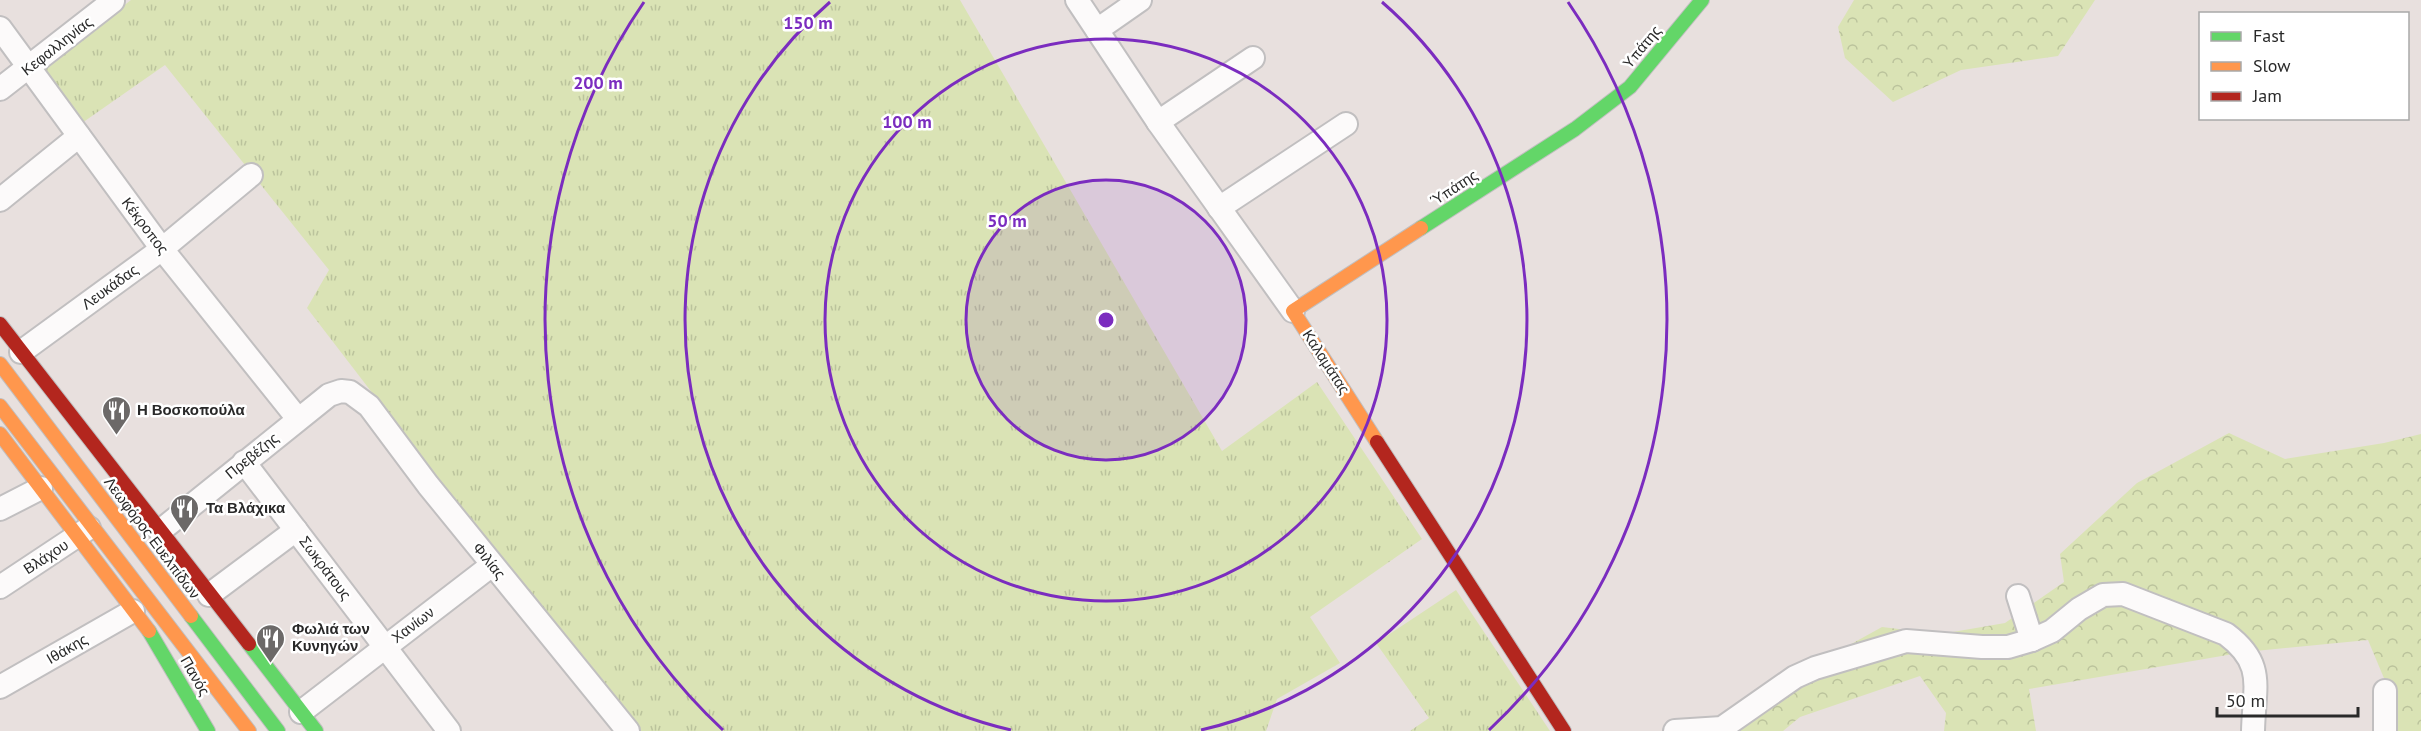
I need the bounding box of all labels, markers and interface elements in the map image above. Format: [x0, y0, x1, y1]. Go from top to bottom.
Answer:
text: 150 m [783, 11, 833, 34]
street label: Κεφαλληνίας [17, 12, 96, 79]
legend [2199, 12, 2409, 120]
street label: Υπάτης [1618, 21, 1665, 72]
text: Fast [2253, 24, 2285, 47]
text: Slow [2253, 54, 2291, 77]
text: 200 m [573, 71, 623, 94]
text: Jam [2252, 84, 2282, 107]
text: 100 m [882, 110, 932, 133]
street label: Ύπάτης [1426, 165, 1481, 210]
street label: Κέκροπος [118, 193, 173, 258]
text: 50 m [987, 209, 1027, 232]
street label: Λευκάδας [78, 260, 142, 313]
centre of rings [1096, 310, 1116, 330]
street label: Καλαμάτας [1299, 326, 1354, 398]
restaurant icon: Η Βοσκοπούλα [100, 394, 132, 436]
place label: Η Βοσκοπούλα [137, 400, 245, 419]
street label: Πρεβέζης [221, 428, 282, 483]
street label: Λεωφόρος Ευελπίδων [100, 473, 204, 602]
restaurant icon: Τα Βλάχικα [169, 492, 201, 534]
place label: Τα Βλάχικα [206, 498, 286, 517]
street label: Σωκράτους [295, 532, 356, 603]
street label: Βλάχου [20, 535, 72, 578]
street label: Φιλίας [469, 538, 510, 583]
street label: Χανίων [388, 602, 438, 647]
place label: Φωλιά των Κυνηγών [292, 619, 370, 655]
restaurant icon: Φωλιά των Κυνηγών [255, 622, 287, 664]
street label: Ιθάκης [43, 629, 91, 668]
street label: Πανός [177, 653, 214, 699]
scale bar [2217, 680, 2358, 718]
text: 50 m [2226, 689, 2265, 712]

